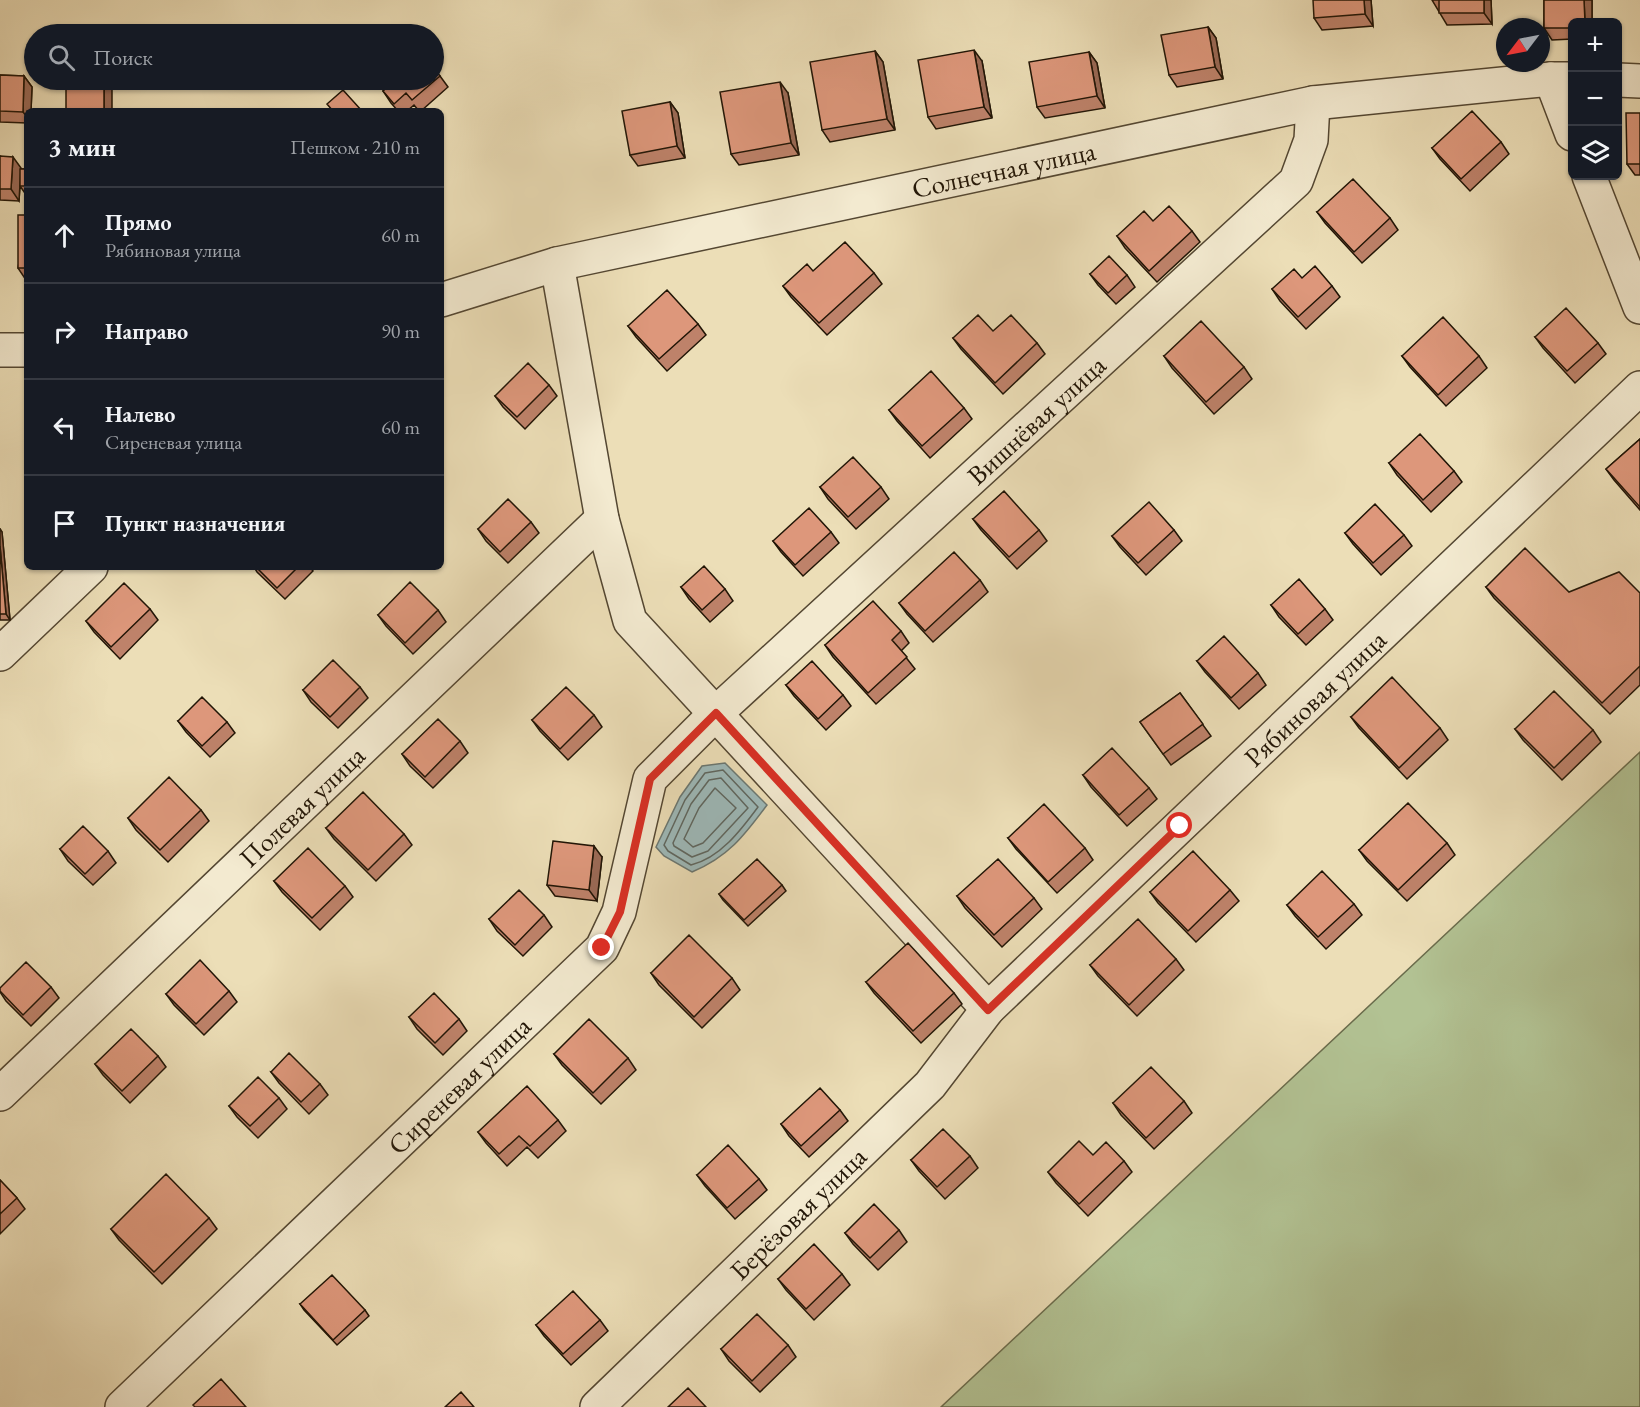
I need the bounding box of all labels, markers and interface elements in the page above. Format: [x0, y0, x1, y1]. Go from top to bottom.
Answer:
north arrow [1496, 18, 1550, 72]
map controls [1568, 18, 1622, 180]
button: + [1568, 18, 1622, 72]
search box [24, 24, 444, 90]
icon: search [45, 41, 78, 74]
text: Поиск [93, 43, 153, 72]
button: − [1568, 72, 1622, 126]
button: layers [1568, 126, 1622, 180]
text: 3 мин [48, 130, 116, 164]
street label: Солнечная улица [908, 132, 1099, 206]
text: Пешком · 210 m [290, 134, 420, 160]
text: Прямо [105, 208, 172, 237]
icon: ahead [48, 219, 81, 252]
text: 60 m [381, 222, 420, 248]
text: Рябиновая улица [105, 237, 241, 263]
icon: right [48, 315, 81, 348]
text: Направо [105, 317, 188, 346]
text: 90 m [381, 318, 420, 344]
street label: Вишнёвая улица [959, 347, 1113, 492]
text: Налево [105, 400, 175, 429]
icon: left [48, 411, 81, 444]
text: 60 m [381, 414, 420, 440]
text: Сиреневая улица [105, 429, 242, 455]
icon: arrive [48, 507, 81, 540]
text: Пункт назначения [105, 509, 285, 538]
street label: Рябиновая улица [1236, 622, 1393, 774]
street label: Полевая улица [231, 737, 372, 874]
route start [1166, 812, 1192, 838]
route end [588, 934, 614, 960]
street label: Сиреневая улица [380, 1008, 538, 1162]
street label: Берёзовая улица [722, 1139, 874, 1287]

